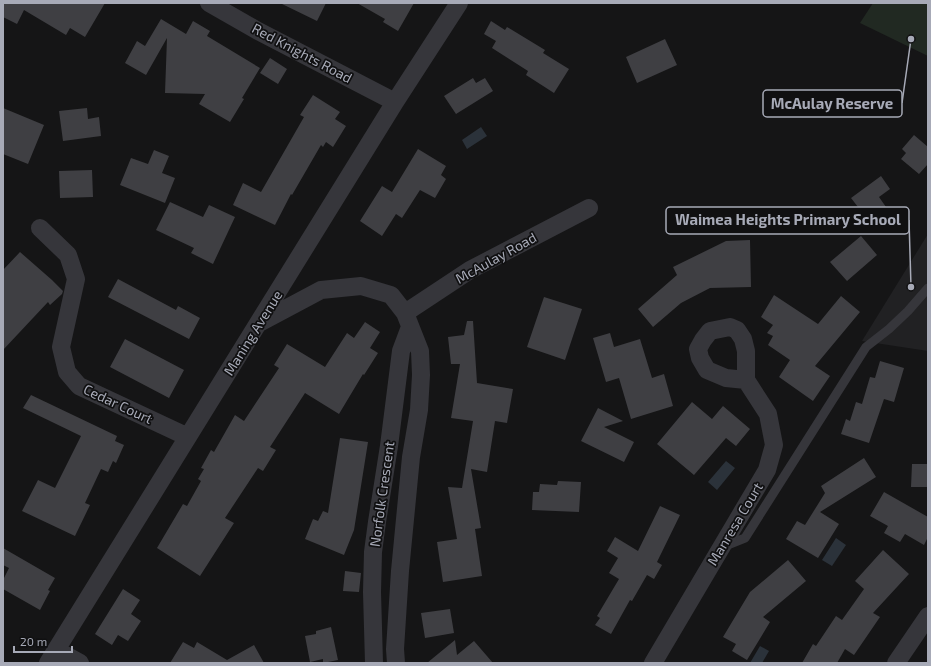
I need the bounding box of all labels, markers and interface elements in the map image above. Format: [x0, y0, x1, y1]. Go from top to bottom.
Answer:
street label: Red Knights Road [249, 19, 355, 86]
callout: McAulay Reserve [763, 90, 902, 117]
text: McAulay Reserve [771, 94, 893, 113]
callout: Waimea Heights Primary School [666, 207, 909, 234]
text: Waimea Heights Primary School [675, 210, 901, 229]
street label: McAulay Road [452, 228, 539, 287]
street label: Maning Avenue [220, 287, 286, 378]
street label: Cedar Court [81, 380, 156, 427]
street label: Norfolk Crescent [366, 440, 397, 548]
street label: Manresa Court [703, 479, 766, 568]
scale bar [14, 628, 72, 654]
text: 20 m [20, 634, 47, 648]

